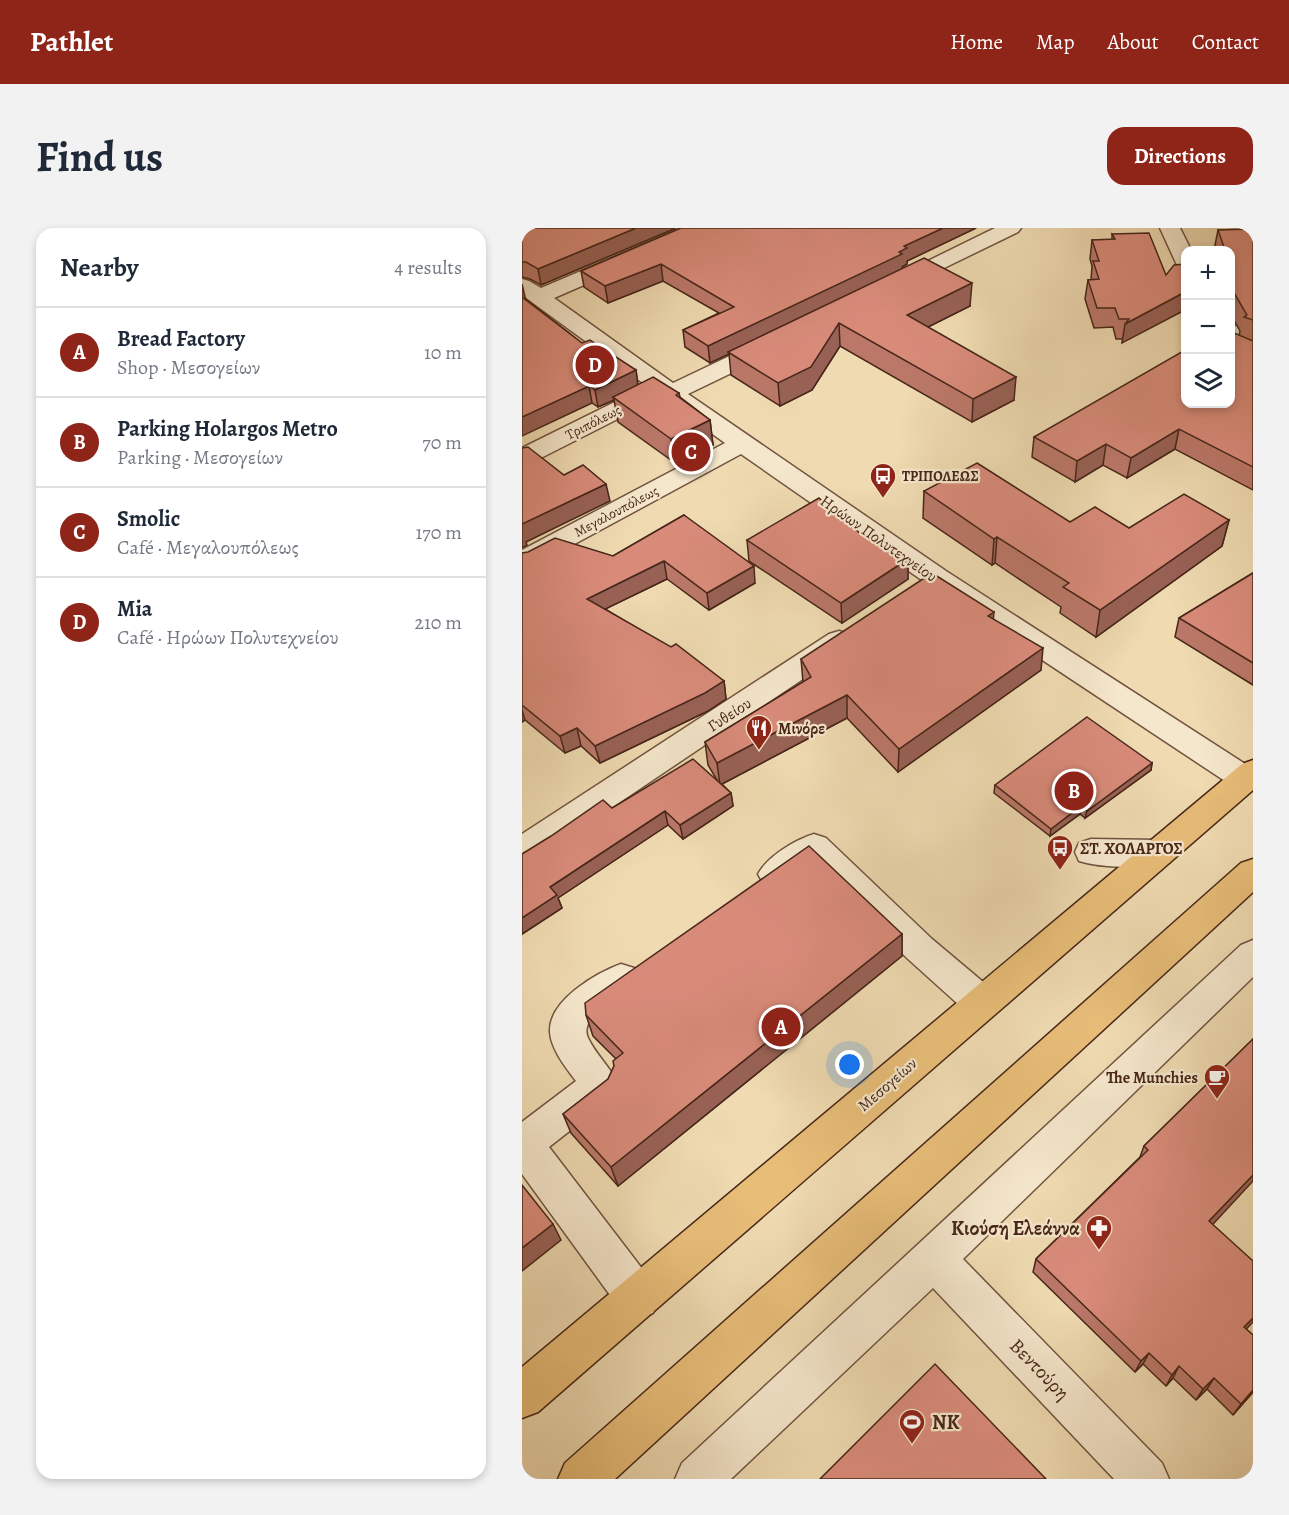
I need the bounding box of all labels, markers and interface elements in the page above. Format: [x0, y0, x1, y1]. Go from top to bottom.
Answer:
text: Pathlet [30, 23, 113, 61]
text: Home [950, 28, 1003, 56]
text: Map [1036, 28, 1074, 56]
text: About [1107, 28, 1159, 56]
text: Contact [1192, 28, 1259, 56]
button: Directions [1107, 127, 1253, 185]
text: Find us [36, 128, 163, 185]
map controls [1181, 246, 1235, 408]
button: + [1181, 246, 1235, 300]
text: Nearby [60, 250, 139, 285]
text: 4 results [394, 254, 462, 281]
button: − [1181, 300, 1235, 354]
text: Bread Factory [117, 324, 245, 354]
text: A [73, 339, 86, 366]
text: 10 m [424, 339, 462, 366]
pin: D [576, 342, 614, 388]
text: Shop · Μεσογείων [117, 354, 260, 381]
button: layers [1181, 354, 1235, 408]
street label: Τριπόλεως [562, 400, 624, 445]
text: Parking Holargos Metro [117, 414, 338, 444]
text: B [73, 429, 86, 456]
text: 70 m [422, 429, 462, 456]
pin: C [672, 430, 710, 474]
text: Parking · Μεσογείων [117, 444, 283, 471]
bus stop icon: ΤΡΙΠΟΛΕΩΣ [868, 461, 898, 499]
place label: ΤΡΙΠΟΛΕΩΣ [902, 467, 979, 486]
street label: Μεγαλουπόλεως [571, 481, 662, 542]
street label: Ηρώων Πολυτεχνείου [816, 490, 941, 587]
text: Smolic [117, 504, 180, 534]
text: C [73, 519, 86, 546]
text: 170 m [416, 519, 462, 546]
text: Café · Μεγαλουπόλεως [117, 534, 299, 561]
text: Mia [117, 594, 152, 624]
text: D [73, 609, 86, 636]
text: 210 m [414, 609, 462, 636]
text: Café · Ηρώων Πολυτεχνείου [117, 624, 339, 651]
street label: Γυθείου [703, 692, 756, 737]
restaurant icon: Μινόρε [744, 713, 774, 751]
place label: Μινόρε [778, 718, 825, 740]
pin: B [1054, 768, 1094, 814]
bus stop icon: ΣΤ. ΧΟΛΑΡΓΟΣ [1045, 833, 1075, 871]
place label: ΣΤ. ΧΟΛΑΡΓΟΣ [1080, 838, 1183, 860]
pin: A [762, 1004, 800, 1050]
your location [835, 1050, 864, 1079]
street label: Μεσογείων [853, 1053, 922, 1117]
cafe icon: The Munchies [1202, 1062, 1232, 1100]
place label: The Munchies [1106, 1067, 1198, 1089]
pharmacy icon: Κιούση Ελεάννα [1084, 1213, 1114, 1251]
place label: Κιούση Ελεάννα [951, 1215, 1080, 1242]
street label: Βεντούρη [1003, 1333, 1076, 1406]
sports icon: NK [897, 1407, 927, 1445]
place label: NK [932, 1409, 961, 1436]

